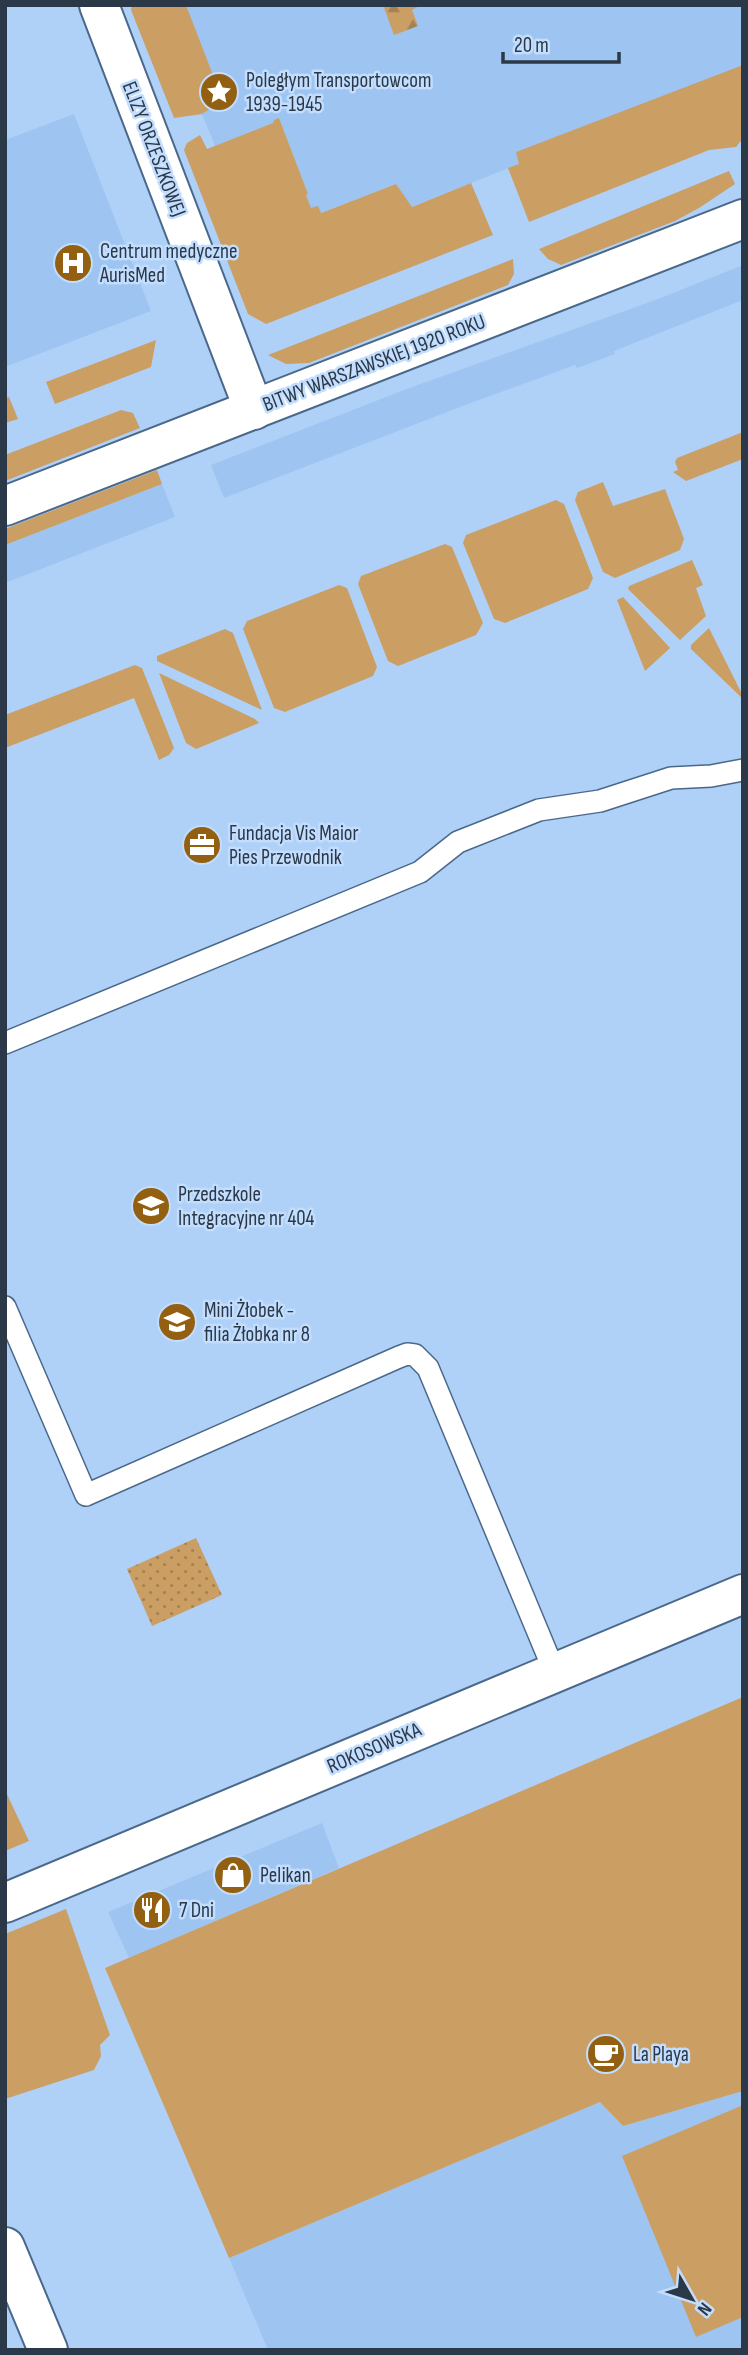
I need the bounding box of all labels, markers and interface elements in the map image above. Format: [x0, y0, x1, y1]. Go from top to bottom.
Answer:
scale bar [503, 21, 618, 65]
text: 20 m [514, 33, 549, 58]
place label: Poległym Transportowcom 1939-1945 [246, 68, 432, 117]
place icon: Poległym Transportowcom 1939-1945 [198, 71, 240, 113]
street label: ELIZY ORZESZKOWEJ [117, 78, 191, 220]
place label: Centrum medyczne AurisMed [99, 239, 237, 288]
hospital icon: Centrum medyczne AurisMed [52, 242, 94, 284]
street label: BITWY WARSZAWSKIEJ 1920 ROKU [259, 309, 489, 417]
place label: Fundacja Vis Maior Pies Przewodnik [229, 821, 359, 870]
office icon: Fundacja Vis Maior Pies Przewodnik [181, 824, 223, 866]
place label: Przedszkole Integracyjne nr 404 [178, 1182, 315, 1231]
school or university icon: Przedszkole Integracyjne nr 404 [130, 1185, 172, 1227]
place label: Mini Żłobek - filia Żłobka nr 8 [204, 1298, 310, 1347]
school or university icon: Mini Żłobek - filia Żłobka nr 8 [156, 1301, 198, 1343]
street label: ROKOSOWSKA [323, 1717, 426, 1779]
shop icon: Pelikan [212, 1854, 254, 1896]
place label: Pelikan [260, 1863, 311, 1888]
restaurant icon: 7 Dni [131, 1889, 173, 1931]
place label: 7 Dni [179, 1898, 214, 1923]
cafe icon: La Playa [585, 2033, 627, 2075]
place label: La Playa [633, 2042, 689, 2067]
north arrow [657, 2264, 727, 2334]
text: N [692, 2298, 716, 2320]

